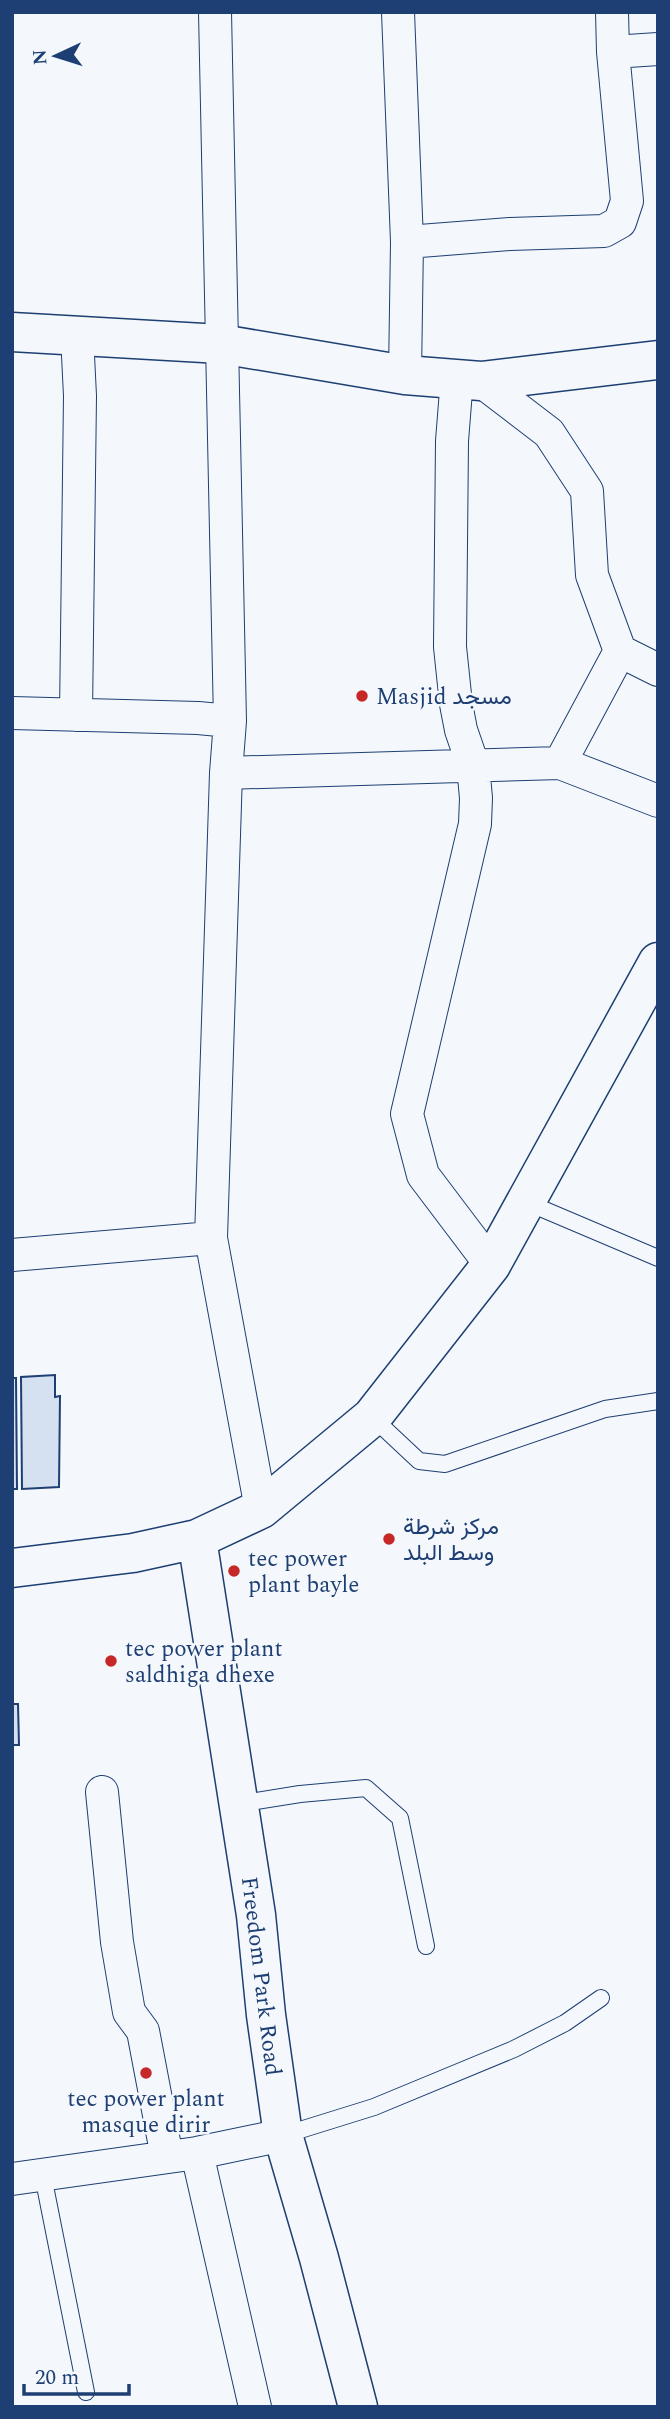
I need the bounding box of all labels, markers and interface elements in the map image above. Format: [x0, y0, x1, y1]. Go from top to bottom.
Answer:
north arrow [21, 21, 91, 91]
text: N [26, 48, 56, 66]
place label: Masjid مسجد [376, 680, 512, 715]
marker: Masjid مسجد [354, 688, 370, 704]
place label: مركز شرطة وسط البلد [403, 1510, 499, 1571]
marker: مركز شرطة وسط البلد [381, 1531, 397, 1547]
place label: tec power plant bayle [248, 1542, 359, 1603]
marker: tec power plant bayle [226, 1563, 242, 1579]
place label: tec power plant saldhiga dhexe [125, 1632, 283, 1693]
marker: tec power plant saldhiga dhexe [103, 1653, 119, 1669]
street label: Freedom Park Road [231, 1874, 290, 2078]
marker: tec power plant masque dirir [138, 2065, 154, 2081]
place label: tec power plant masque dirir [67, 2082, 225, 2143]
scale bar [24, 2352, 130, 2396]
text: 20 m [35, 2362, 79, 2394]

